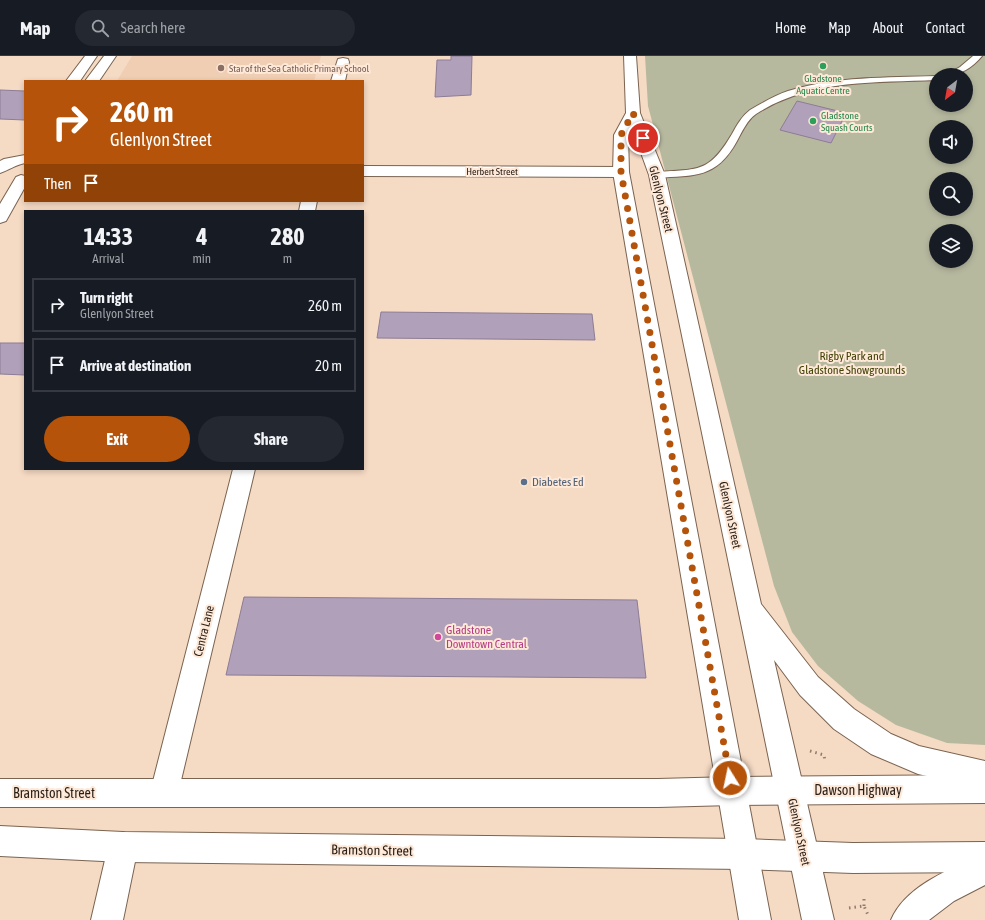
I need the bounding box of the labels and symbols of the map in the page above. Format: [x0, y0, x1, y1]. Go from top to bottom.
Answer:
marker: Gladstone Aquatic Centre [818, 61, 828, 71]
marker: Star of the Sea Catholic Primary School [216, 63, 226, 73]
place label: Star of the Sea Catholic Primary School [229, 63, 369, 74]
north arrow [929, 68, 973, 112]
place label: Gladstone Aquatic Centre [796, 73, 850, 96]
place label: Gladstone Squash Courts [821, 110, 873, 133]
marker: Gladstone Squash Courts [808, 116, 818, 126]
pin [626, 121, 660, 155]
street label: Glenlyon Street [646, 164, 676, 234]
street label: Herbert Street [466, 166, 518, 177]
park label: Rigby Park and Gladstone Showgrounds [799, 349, 905, 377]
place label: Diabetes Ed [532, 475, 584, 489]
marker: Diabetes Ed [519, 477, 529, 487]
street label: Glenlyon Street [716, 480, 744, 550]
street label: Centra Lane [191, 604, 217, 658]
place label: Gladstone Downtown Central [446, 623, 528, 651]
marker: Gladstone Downtown Central [433, 632, 443, 642]
position arrow [709, 757, 751, 799]
street label: Dawson Highway [814, 782, 902, 798]
street label: Bramston Street [13, 785, 95, 801]
street label: Glenlyon Street [785, 797, 813, 867]
street label: Bramston Street [331, 841, 413, 859]

